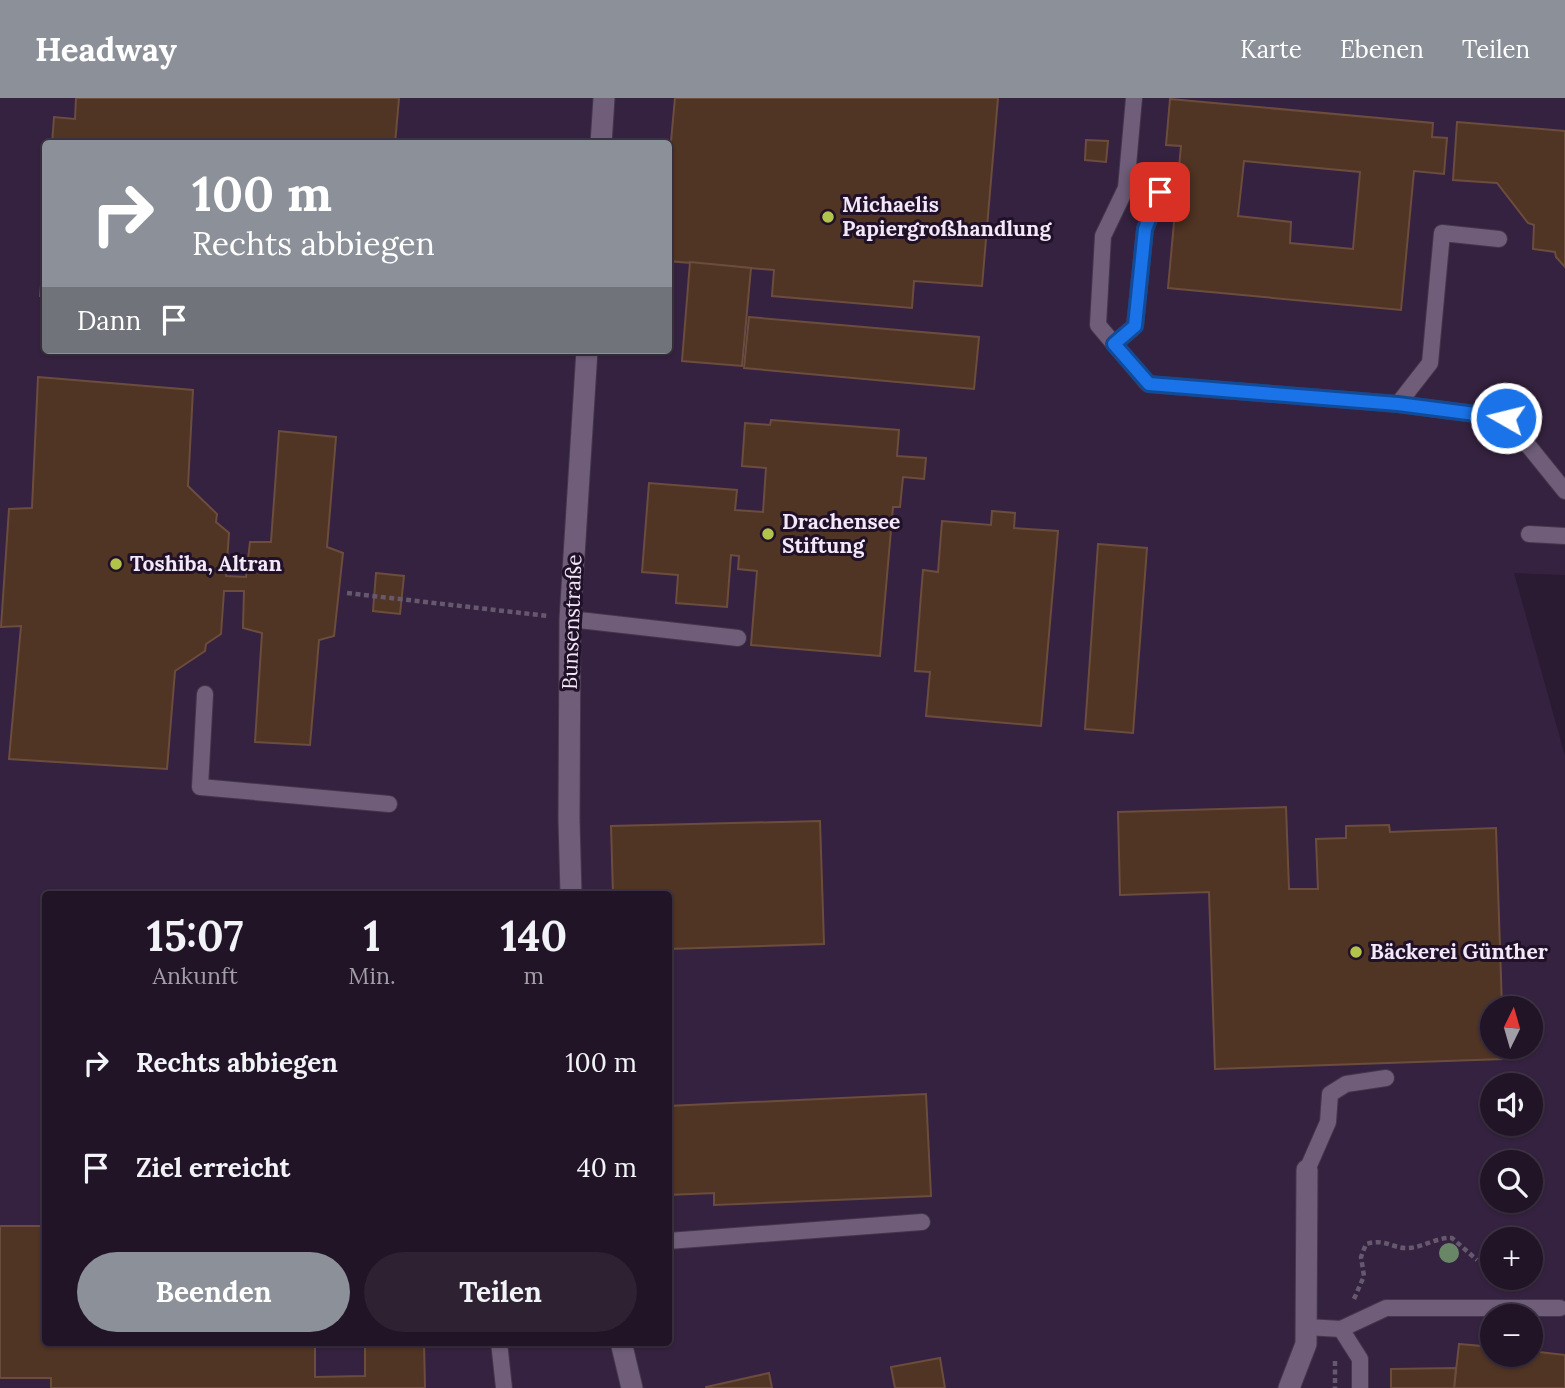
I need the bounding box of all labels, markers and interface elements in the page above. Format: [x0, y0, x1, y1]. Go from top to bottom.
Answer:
text: Headway [35, 28, 177, 70]
text: Karte [1240, 34, 1302, 65]
text: Ebenen [1340, 34, 1424, 65]
text: Teilen [1462, 34, 1530, 65]
text: 100 m [192, 162, 332, 224]
pin [1130, 162, 1190, 222]
icon: right [77, 168, 168, 259]
icon: arrive [1141, 173, 1179, 211]
place label: Michaelis Papiergroßhandlung [842, 191, 1052, 242]
marker: Michaelis Papiergroßhandlung [820, 209, 836, 225]
text: Rechts abbiegen [192, 223, 435, 264]
icon: arrive [155, 301, 193, 339]
text: Dann [77, 304, 141, 337]
position arrow [1469, 381, 1543, 455]
place label: Drachensee Stiftung [782, 508, 900, 559]
marker: Drachensee Stiftung [760, 526, 776, 542]
place label: Toshiba, Altran [130, 550, 282, 577]
street label: Bunsenstraße [556, 554, 587, 690]
marker: Toshiba, Altran [108, 556, 124, 572]
text: 15:07 [147, 909, 244, 963]
text: 1 [363, 909, 380, 963]
text: 140 [500, 909, 567, 963]
place label: Bäckerei Günther [1370, 938, 1548, 965]
marker: Bäckerei Günther [1348, 944, 1364, 960]
text: Ankunft [152, 961, 238, 990]
text: Min. [348, 961, 396, 990]
text: m [523, 961, 544, 990]
north arrow [1480, 996, 1544, 1059]
map controls [1480, 996, 1543, 1367]
icon: right [77, 1044, 115, 1082]
text: Rechts abbiegen [136, 1046, 338, 1079]
text: 100 m [565, 1046, 637, 1079]
button: sound [1480, 1073, 1543, 1136]
icon: arrive [77, 1149, 115, 1187]
button: search [1480, 1150, 1543, 1213]
text: Ziel erreicht [136, 1151, 290, 1184]
text: 40 m [577, 1151, 637, 1184]
button: + [1480, 1227, 1543, 1290]
button: Beenden [77, 1252, 350, 1332]
button: Teilen [364, 1252, 637, 1332]
button: − [1480, 1304, 1543, 1367]

